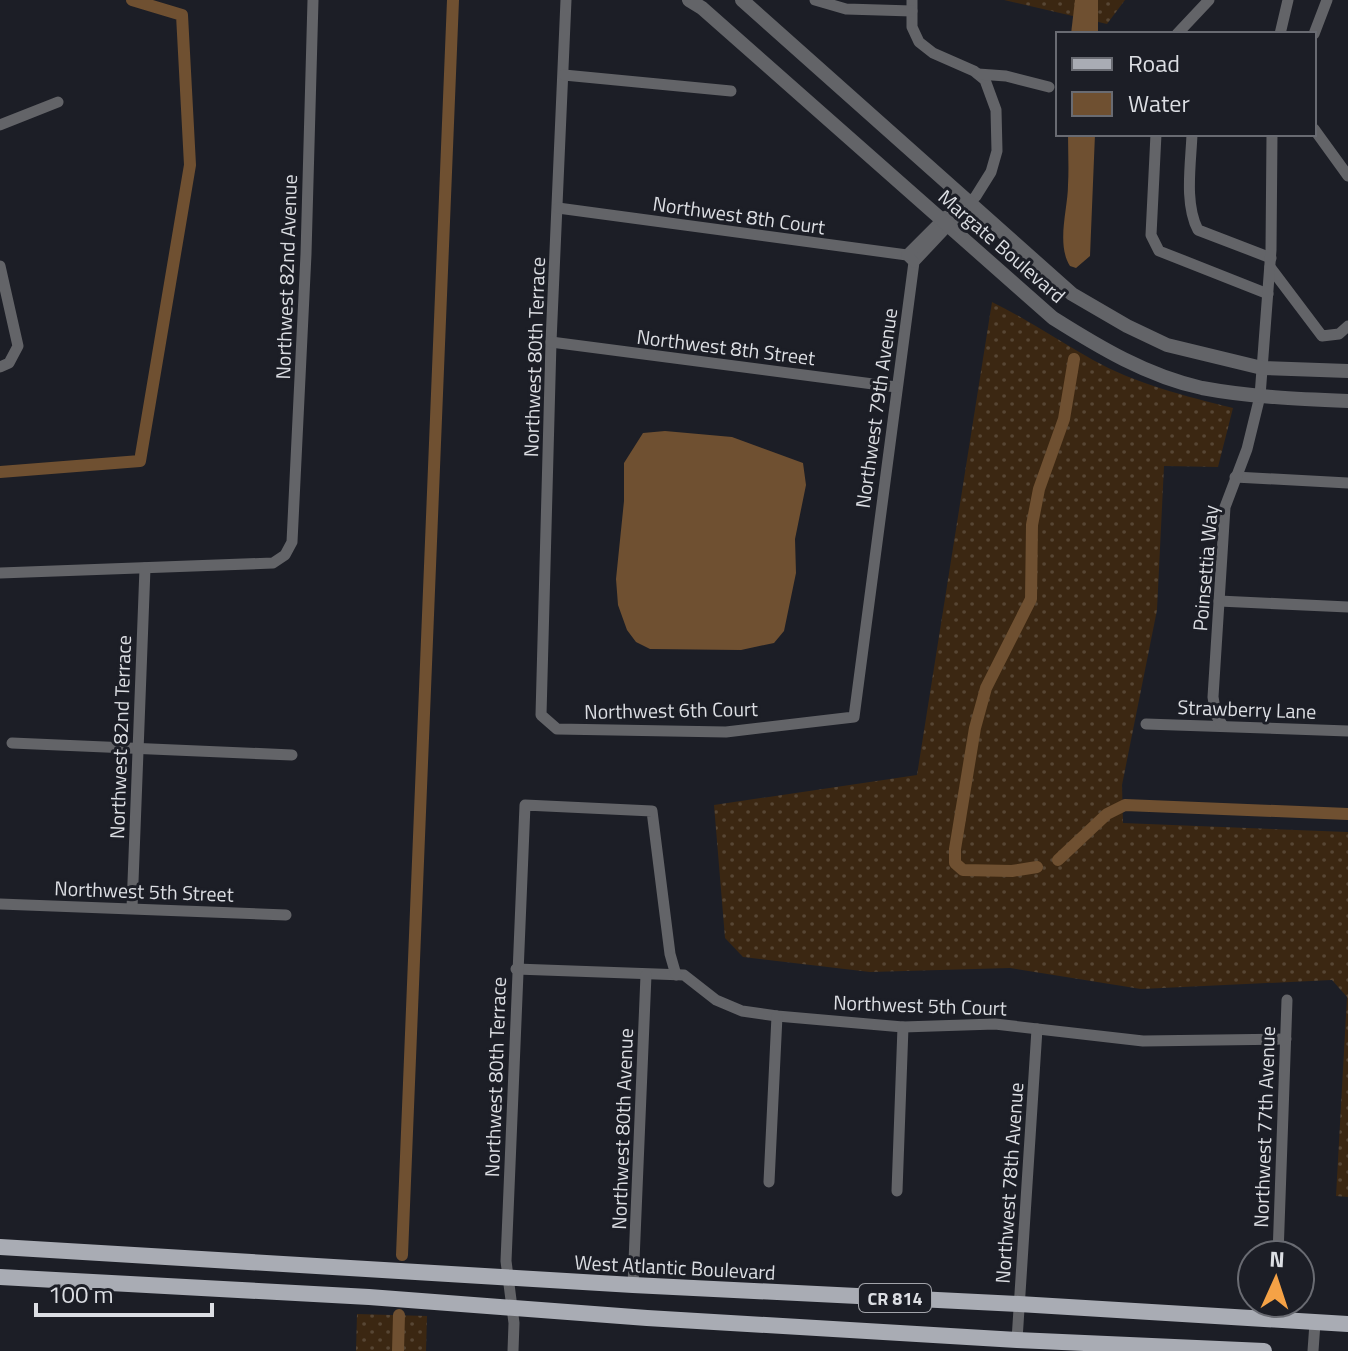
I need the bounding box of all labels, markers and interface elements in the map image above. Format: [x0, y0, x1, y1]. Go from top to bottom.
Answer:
legend [1056, 32, 1316, 136]
text: Road [1128, 45, 1180, 81]
text: Water [1128, 85, 1190, 121]
street label: Northwest 82nd Avenue [267, 174, 305, 380]
street label: Margate Boulevard [931, 182, 1073, 310]
street label: Northwest 8th Court [651, 188, 827, 242]
street label: Northwest 80th Terrace [515, 256, 553, 458]
street label: Northwest 79th Avenue [847, 306, 905, 510]
street label: Northwest 8th Street [635, 321, 817, 373]
street label: Poinsettia Way [1184, 503, 1226, 632]
street label: Northwest 82nd Terrace [101, 635, 139, 839]
street label: Strawberry Lane [1177, 691, 1317, 727]
street label: Northwest 6th Court [584, 693, 758, 727]
street label: Northwest 5th Street [54, 872, 234, 910]
street label: Northwest 80th Terrace [476, 976, 514, 1178]
street label: Northwest 5th Court [833, 986, 1007, 1024]
street label: Northwest 77th Avenue [1245, 1026, 1283, 1228]
street label: Northwest 80th Avenue [603, 1028, 641, 1230]
street label: Northwest 78th Avenue [987, 1081, 1031, 1285]
north arrow [1236, 1239, 1316, 1319]
text: N [1269, 1242, 1286, 1276]
street label: West Atlantic Boulevard [574, 1246, 776, 1288]
scale bar [36, 1267, 212, 1317]
text: 100 m [48, 1276, 114, 1312]
road number: CR 814 [859, 1284, 931, 1312]

